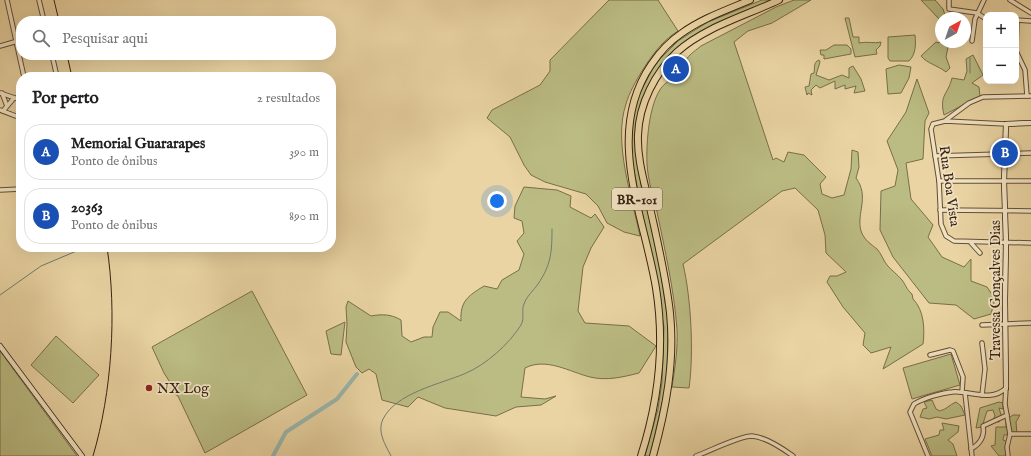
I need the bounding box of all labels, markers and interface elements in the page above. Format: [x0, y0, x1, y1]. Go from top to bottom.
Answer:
north arrow [935, 12, 971, 48]
map controls [983, 12, 1019, 84]
button: + [983, 12, 1019, 48]
search box [16, 16, 336, 60]
icon: search [30, 27, 52, 49]
text: Pesquisar aqui [62, 29, 148, 48]
button: − [983, 48, 1019, 84]
pin: A [663, 54, 689, 84]
text: Por perto [32, 88, 99, 109]
text: 2 resultados [257, 90, 320, 107]
text: Memorial Guararapes [71, 134, 205, 153]
pin: B [992, 138, 1018, 168]
text: A [42, 144, 50, 161]
text: 390 m [289, 144, 319, 161]
street label: Rua Boa Vista [934, 145, 964, 229]
text: Ponto de ônibus [71, 153, 158, 170]
road number: BR-101 [612, 188, 662, 210]
your location [487, 191, 507, 211]
text: 20363 [71, 198, 103, 217]
text: B [42, 208, 50, 225]
text: 890 m [289, 208, 319, 225]
text: Ponto de ônibus [71, 217, 158, 234]
street label: Travessa Gonçalves Dias [987, 220, 1005, 360]
place label: NX Log [157, 380, 209, 398]
marker: NX Log [144, 383, 154, 393]

